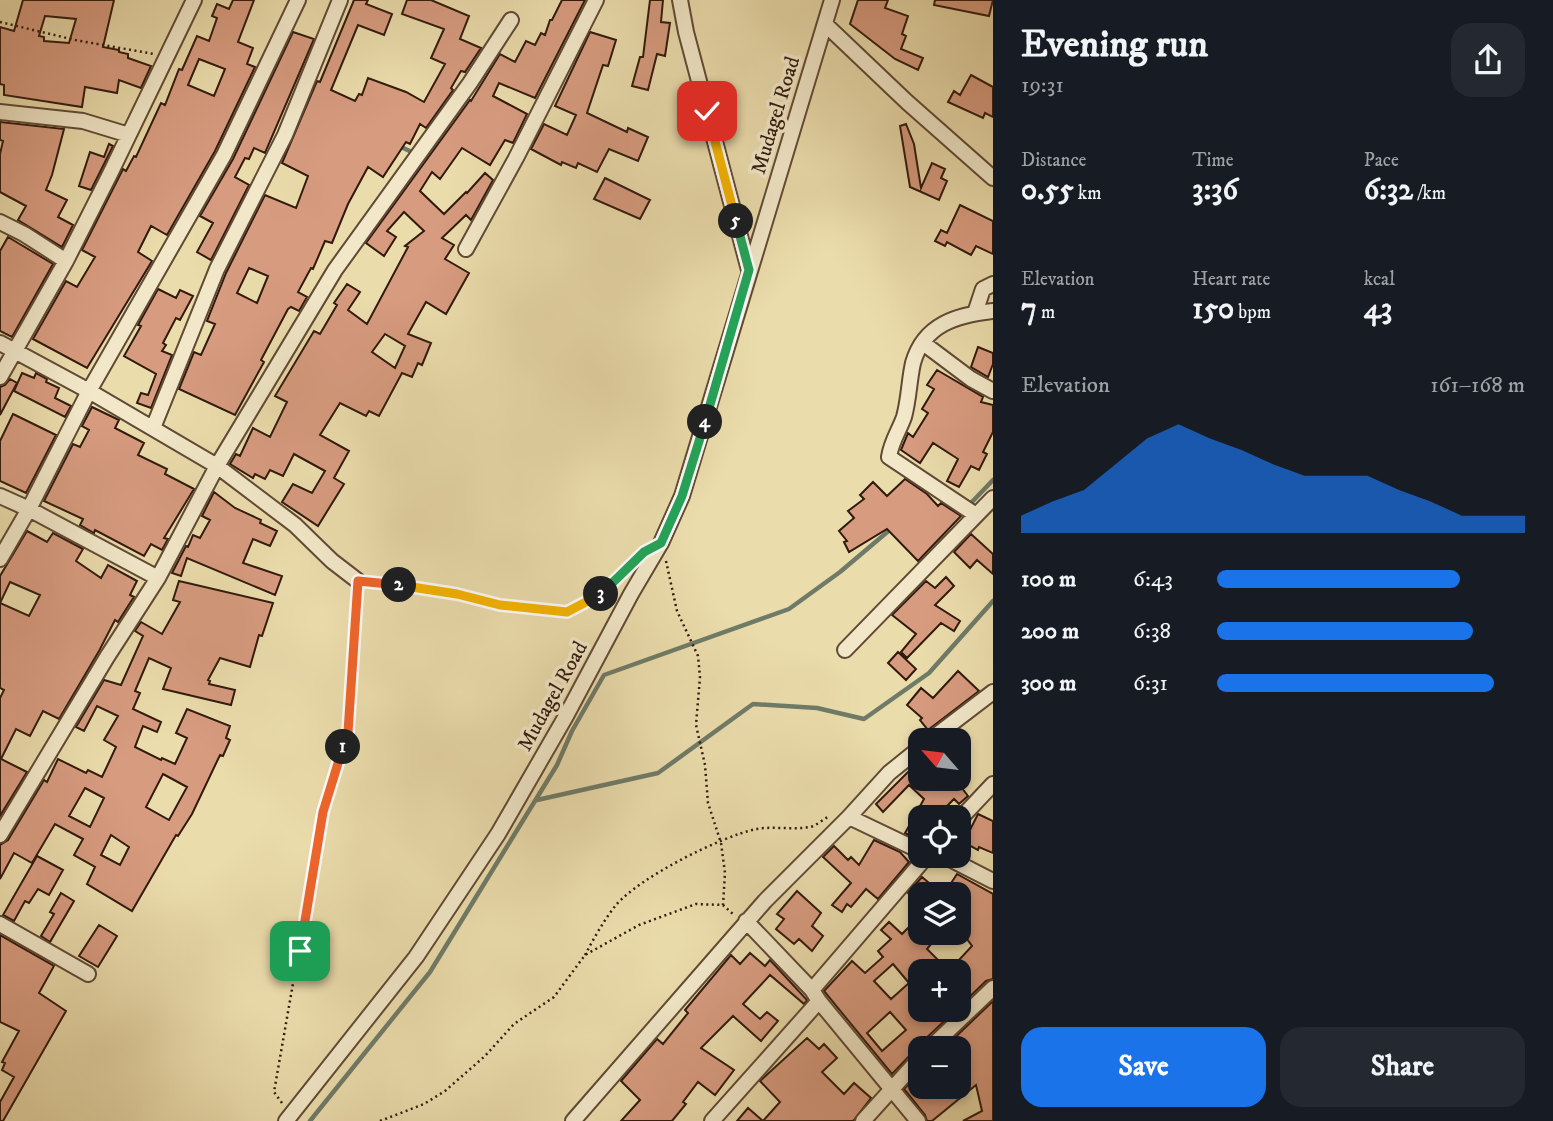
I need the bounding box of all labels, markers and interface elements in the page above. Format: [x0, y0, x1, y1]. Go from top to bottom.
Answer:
text: Evening run [1021, 21, 1208, 69]
button: share [1451, 23, 1525, 97]
street label: Mudagel Road [746, 53, 806, 177]
text: 19:31 [1021, 71, 1064, 100]
pin [677, 81, 737, 141]
icon: check [688, 92, 726, 130]
text: Distance [1021, 149, 1086, 172]
text: Time [1192, 149, 1234, 172]
text: Pace [1364, 149, 1399, 172]
text: 0.55 [1021, 172, 1074, 209]
text: 3:36 [1192, 172, 1238, 209]
text: 6:32 [1364, 172, 1413, 209]
text: km [1074, 182, 1102, 205]
text: /km [1413, 182, 1446, 205]
pin: 5 [718, 204, 754, 238]
text: 5 [731, 209, 740, 232]
text: Elevation [1021, 268, 1095, 291]
text: Heart rate [1192, 268, 1270, 291]
text: kcal [1364, 268, 1395, 291]
text: 7 [1021, 291, 1037, 328]
text: 150 [1192, 291, 1234, 328]
text: 43 [1364, 291, 1392, 328]
text: m [1037, 301, 1055, 324]
text: bpm [1234, 301, 1271, 324]
text: Elevation [1021, 371, 1110, 400]
text: 161–168 m [1430, 371, 1525, 400]
pin: 4 [688, 404, 722, 440]
text: 4 [699, 410, 710, 433]
text: 100 m [1021, 565, 1076, 594]
text: 6:43 [1133, 565, 1173, 594]
pin: 2 [382, 568, 416, 602]
text: 2 [394, 573, 403, 596]
pin: 3 [584, 576, 618, 612]
text: 3 [597, 582, 604, 605]
text: 200 m [1021, 617, 1079, 646]
text: 6:38 [1133, 617, 1171, 646]
street label: Mudagel Road [512, 637, 594, 756]
text: 300 m [1021, 669, 1077, 698]
text: 6:31 [1133, 669, 1168, 698]
north arrow [908, 728, 971, 791]
map controls [908, 728, 971, 1099]
pin: 1 [326, 730, 360, 764]
text: 1 [339, 735, 346, 758]
button: locate [908, 805, 971, 868]
button: layers [908, 882, 971, 945]
pin [270, 921, 330, 981]
icon: arrive [281, 932, 319, 970]
button: + [908, 959, 971, 1022]
button: Save [1021, 1027, 1266, 1107]
button: Share [1280, 1027, 1525, 1107]
button: − [908, 1036, 971, 1099]

